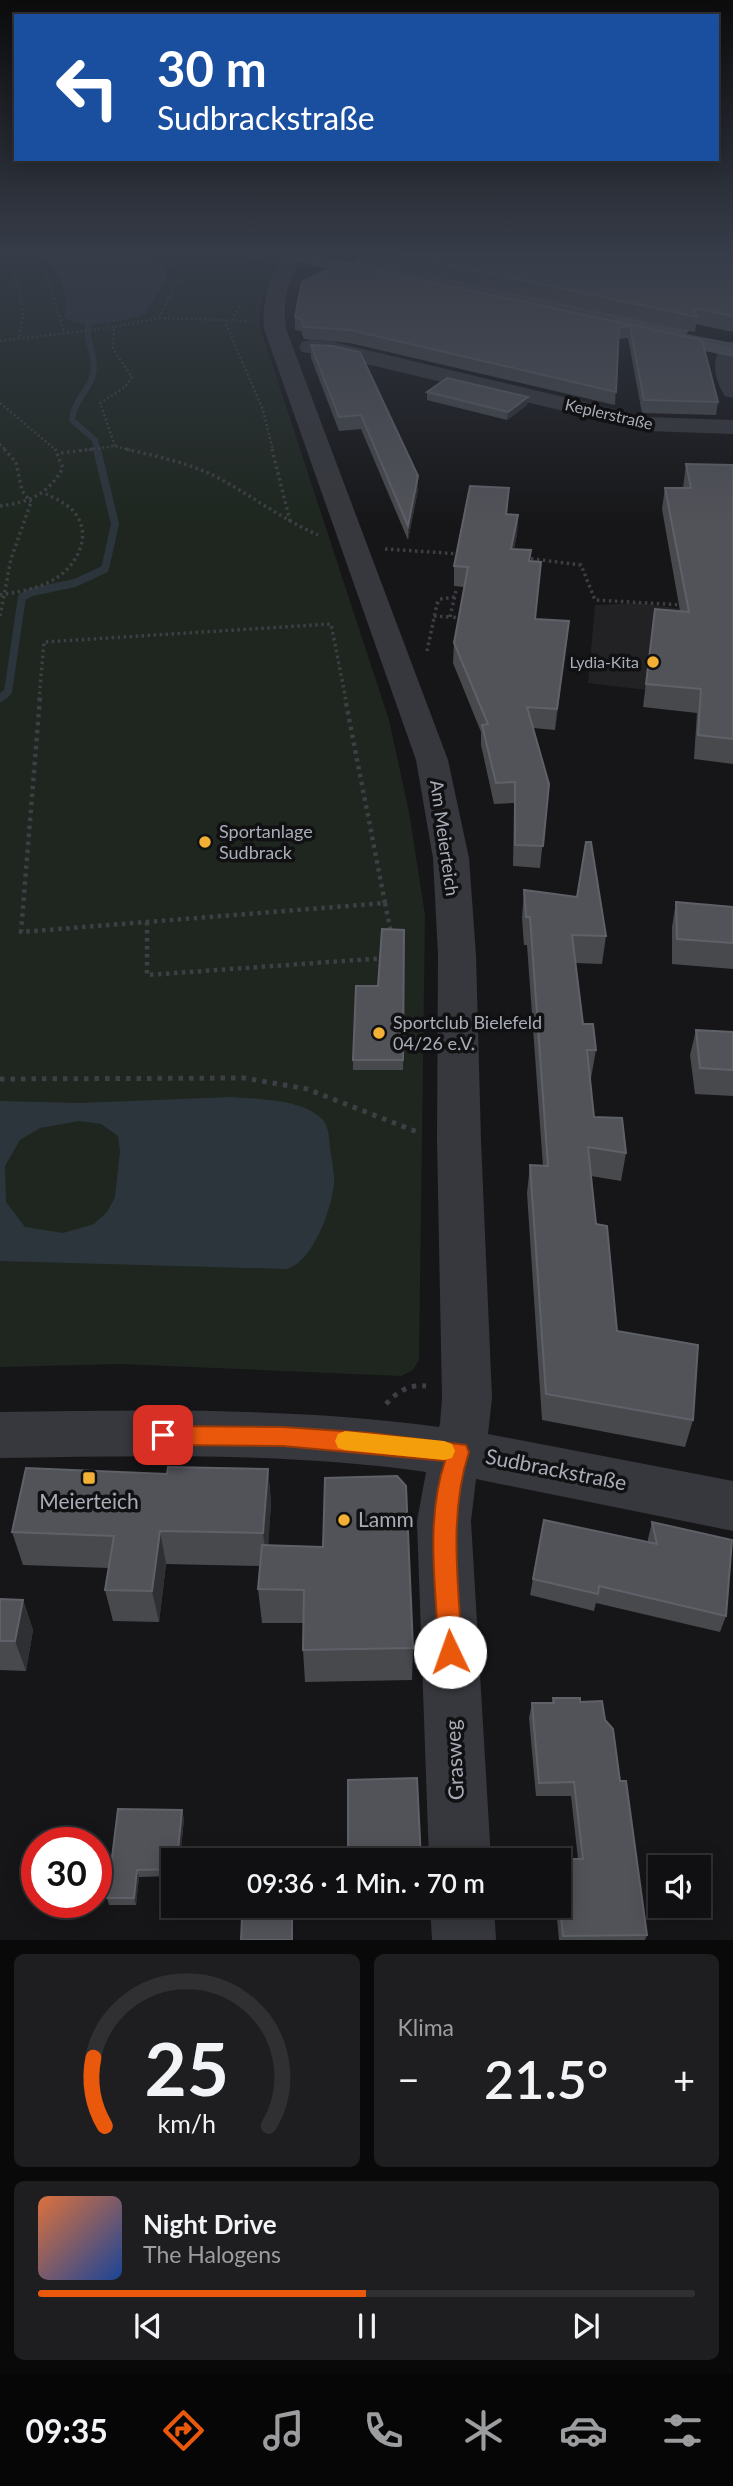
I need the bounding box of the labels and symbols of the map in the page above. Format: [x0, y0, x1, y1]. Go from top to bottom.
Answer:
street label: Keplerstraße [563, 394, 655, 433]
place label: Lydia-Kita [569, 652, 639, 671]
marker: Lydia-Kita [645, 654, 661, 670]
street label: Am Meierteich [426, 779, 464, 897]
place label: Sportanlage Sudbrack [219, 820, 313, 863]
marker: Sportanlage Sudbrack [197, 834, 213, 850]
place label: Sportclub Bielefeld 04/26 e.V. [393, 1011, 542, 1054]
marker: Sportclub Bielefeld 04/26 e.V. [371, 1025, 387, 1041]
pin [133, 1405, 193, 1465]
street label: Sudbrackstraße [484, 1443, 629, 1494]
marker: Meierteich [81, 1470, 97, 1486]
place label: Meierteich [39, 1488, 139, 1513]
place label: Lamm [358, 1506, 414, 1531]
marker: Lamm [336, 1512, 352, 1528]
position arrow [413, 1615, 487, 1689]
street label: Grasweg [439, 1719, 468, 1801]
speed limit sign: 30 [21, 1827, 112, 1918]

